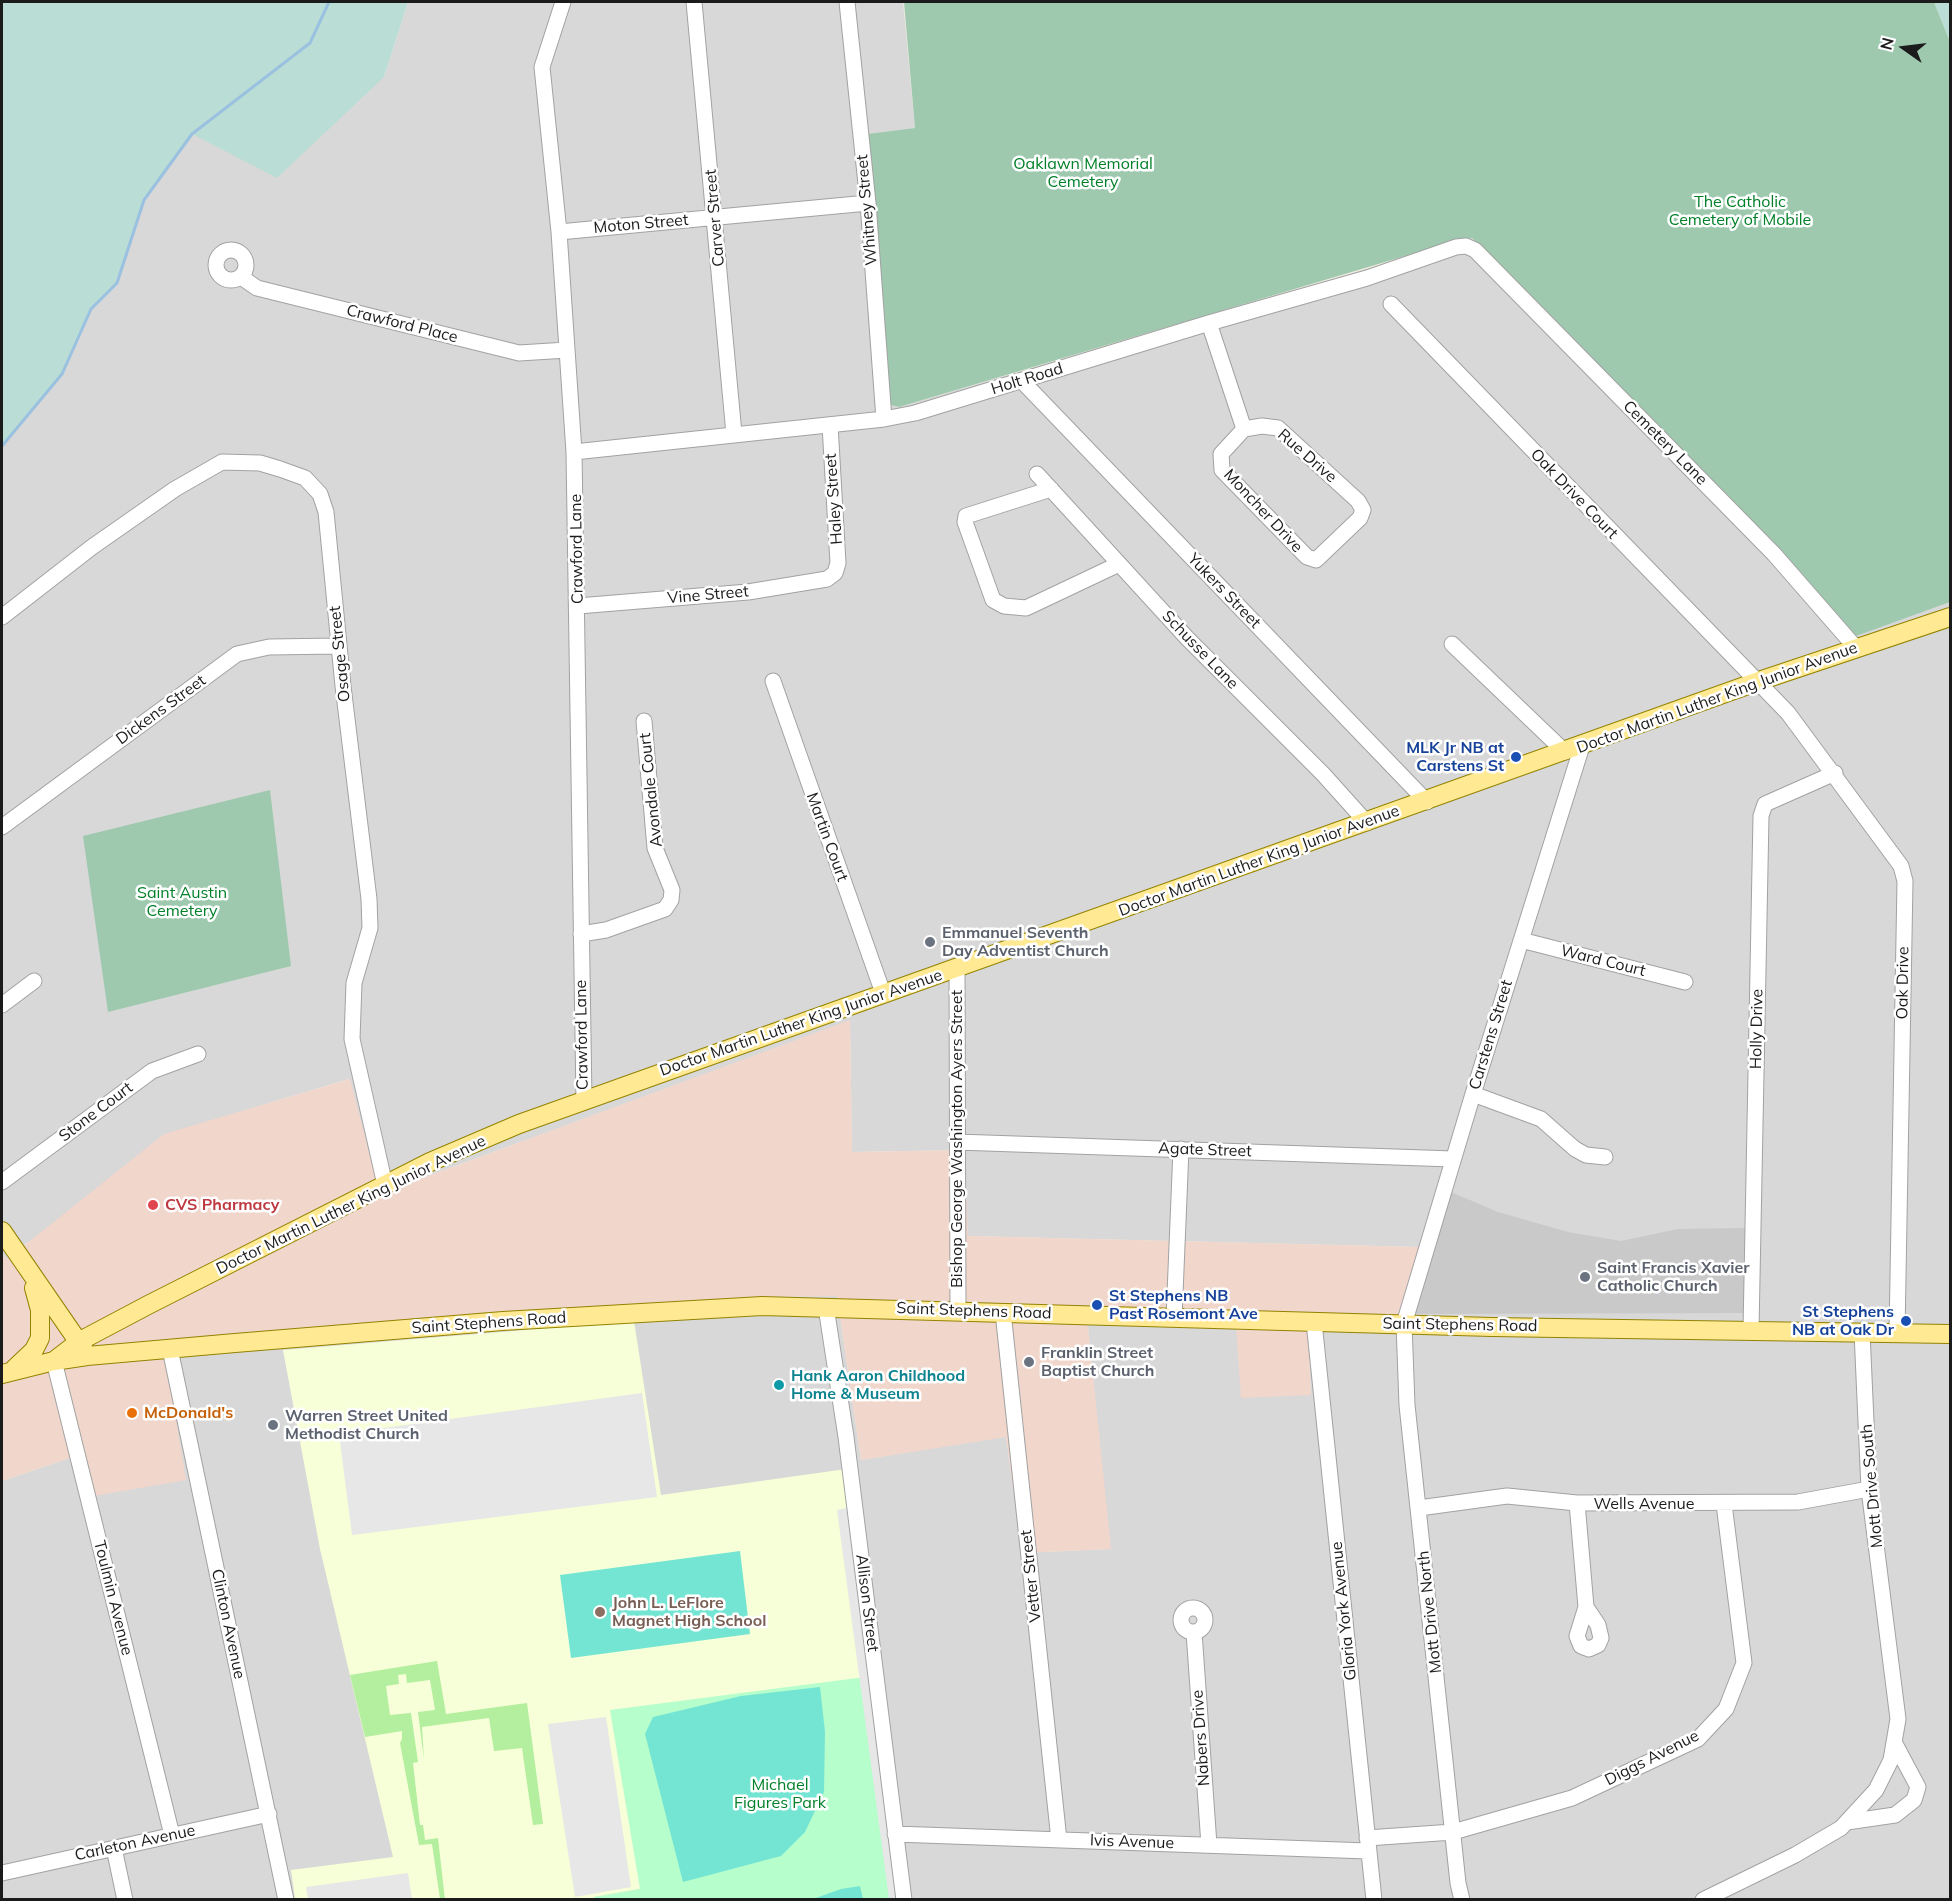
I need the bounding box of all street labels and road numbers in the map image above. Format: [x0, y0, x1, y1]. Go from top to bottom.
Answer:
street label: Whitney Street [853, 154, 881, 266]
street label: Carver Street [701, 168, 729, 268]
street label: Moton Street [593, 210, 689, 238]
street label: Crawford Place [344, 301, 460, 347]
street label: Holt Road [989, 359, 1065, 399]
street label: Cemetery Lane [1619, 397, 1711, 489]
street label: Rue Drive [1274, 425, 1340, 487]
street label: Oak Drive Court [1526, 445, 1622, 543]
street label: Haley Street [821, 453, 847, 545]
street label: Moncher Drive [1220, 465, 1306, 557]
street label: Crawford Lane [566, 494, 588, 604]
street label: Yukers Street [1184, 550, 1264, 632]
street label: Vine Street [667, 582, 749, 608]
street label: Osage Street [325, 605, 355, 703]
street label: Schusse Lane [1158, 607, 1242, 693]
street label: Doctor Martin Luther King Junior Avenue [1574, 638, 1860, 758]
street label: Dickens Street [112, 671, 210, 749]
street label: Avondale Court [635, 732, 667, 848]
street label: Martin Court [802, 790, 852, 884]
street label: Doctor Martin Luther King Junior Avenue [1116, 801, 1402, 921]
street label: Ward Court [1559, 941, 1647, 981]
street label: Oak Drive [1893, 946, 1913, 1020]
street label: Doctor Martin Luther King Junior Avenue [657, 966, 945, 1080]
street label: Carstens Street [1465, 978, 1517, 1092]
street label: Crawford Lane [571, 980, 593, 1090]
street label: Holly Drive [1747, 989, 1767, 1069]
street label: Bishop George Washington Ayers Street [947, 990, 967, 1288]
street label: Stone Court [55, 1078, 137, 1146]
street label: Doctor Martin Luther King Junior Avenue [213, 1131, 489, 1279]
street label: Agate Street [1158, 1139, 1252, 1161]
street label: Saint Stephens Road [896, 1299, 1052, 1323]
street label: Saint Stephens Road [411, 1308, 567, 1338]
street label: Saint Stephens Road [1382, 1314, 1538, 1336]
street label: Mott Drive South [1857, 1423, 1887, 1549]
street label: Wells Avenue [1593, 1494, 1695, 1514]
street label: Vetter Street [1017, 1529, 1045, 1623]
street label: Toulmin Avenue [89, 1539, 137, 1657]
street label: Gloria York Avenue [1327, 1541, 1361, 1681]
street label: Mott Drive North [1414, 1550, 1446, 1674]
street label: Allison Street [851, 1553, 883, 1653]
street label: Clinton Avenue [207, 1567, 249, 1681]
street label: Nabers Drive [1188, 1689, 1214, 1787]
street label: Diggs Avenue [1602, 1726, 1702, 1790]
street label: Carleton Avenue [73, 1821, 197, 1865]
street label: Ivis Avenue [1090, 1831, 1174, 1853]

